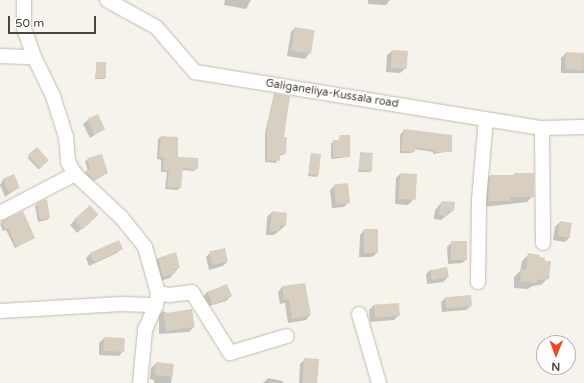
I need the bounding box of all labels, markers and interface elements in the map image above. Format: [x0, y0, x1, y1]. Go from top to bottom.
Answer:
scale bar [10, 8, 98, 34]
text: 50 m [15, 16, 44, 30]
street label: Galiganeliya-Kussala road [265, 77, 399, 111]
north arrow [536, 335, 576, 375]
text: N [551, 360, 560, 373]

